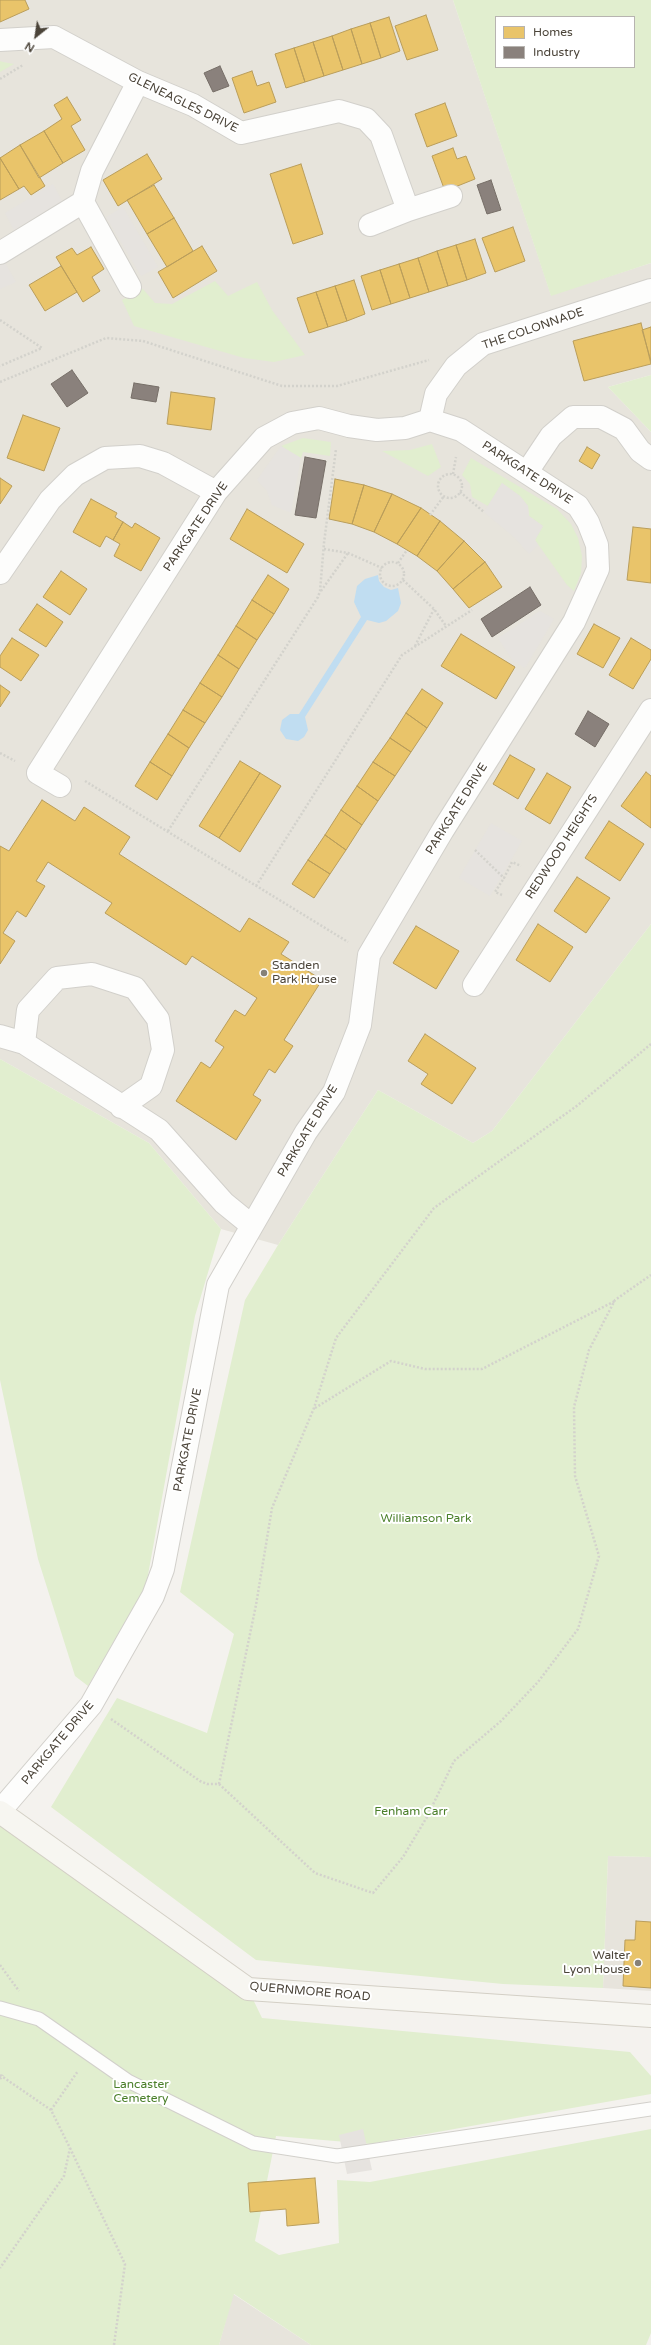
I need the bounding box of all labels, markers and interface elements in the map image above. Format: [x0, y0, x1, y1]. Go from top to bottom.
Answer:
north arrow [16, 16, 56, 56]
legend [495, 16, 635, 68]
text: Homes [533, 25, 573, 39]
text: N [23, 39, 37, 55]
text: Industry [533, 45, 580, 59]
street label: GLENEAGLES DRIVE [126, 70, 240, 136]
street label: THE COLONNADE [480, 305, 586, 353]
street label: PARKGATE DRIVE [479, 438, 575, 508]
street label: PARKGATE DRIVE [161, 479, 231, 575]
street label: PARKGATE DRIVE [423, 761, 491, 857]
street label: REDWOOD HEIGHTS [523, 792, 601, 902]
place label: Standen Park House [272, 959, 337, 987]
marker: Standen Park House [259, 968, 269, 978]
street label: PARKGATE DRIVE [275, 1082, 341, 1180]
street label: PARKGATE DRIVE [171, 1387, 205, 1493]
park label: Williamson Park [381, 1512, 471, 1526]
street label: PARKGATE DRIVE [19, 1698, 97, 1788]
park label: Fenham Carr [374, 1805, 448, 1819]
place label: Walter Lyon House [563, 1949, 630, 1977]
marker: Walter Lyon House [633, 1958, 643, 1968]
street label: QUERNMORE ROAD [249, 1980, 371, 2004]
park label: Lancaster Cemetery [113, 2078, 169, 2106]

